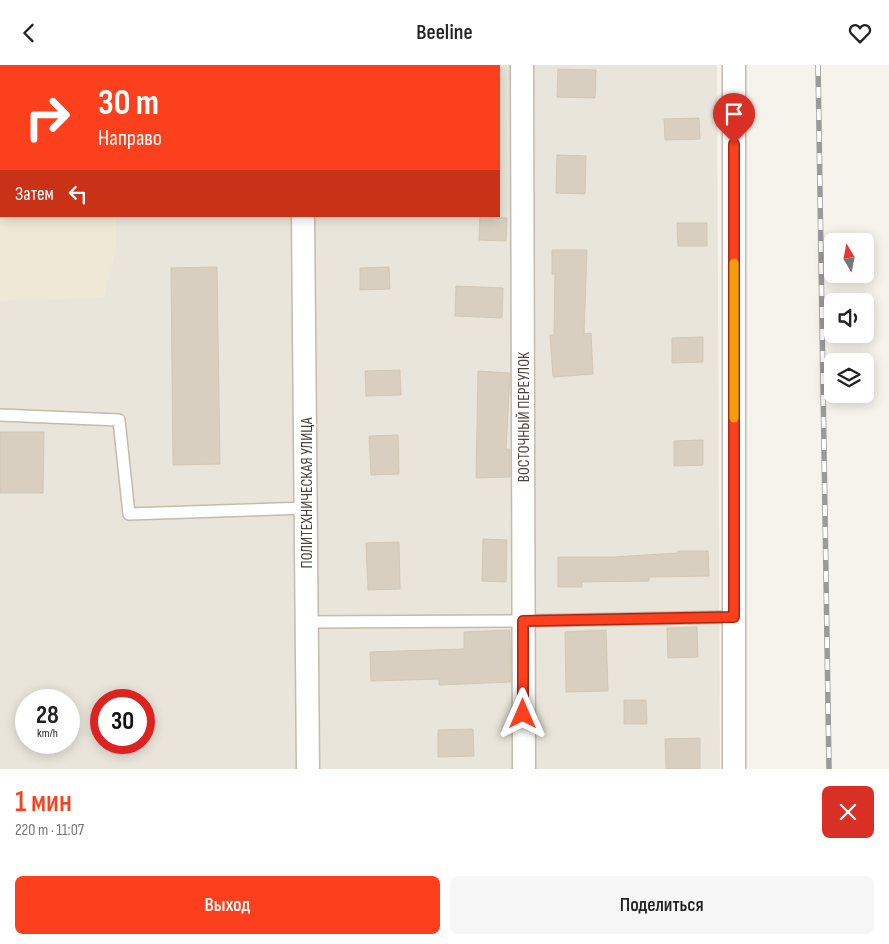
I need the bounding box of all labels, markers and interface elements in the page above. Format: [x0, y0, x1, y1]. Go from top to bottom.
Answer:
icon: back [15, 19, 43, 47]
text: Beeline [416, 19, 473, 46]
icon: heart [846, 19, 874, 47]
text: 30 m [98, 82, 159, 125]
icon: right [15, 85, 80, 150]
pin [713, 93, 755, 144]
icon: arrive [720, 100, 748, 128]
text: Направо [98, 125, 162, 152]
icon: left [64, 180, 92, 208]
text: Затем [15, 183, 54, 206]
north arrow [824, 233, 874, 283]
map controls [824, 233, 874, 403]
button: sound [824, 293, 874, 343]
street label: ВОСТОЧНЫЙ ПЕРЕУЛОК [515, 351, 534, 482]
button: layers [824, 353, 874, 403]
street label: ПОЛИТЕХНИЧЕСКАЯ УЛИЦА [298, 417, 317, 568]
position arrow [496, 687, 548, 739]
speed limit sign: 30 [90, 689, 155, 754]
text: 28 [36, 700, 59, 731]
text: km/h [37, 726, 58, 741]
text: 1 мин [15, 784, 72, 820]
button: close [822, 786, 874, 838]
text: 220 m · 11:07 [15, 821, 84, 840]
button: Выход [15, 876, 440, 934]
button: Поделиться [450, 876, 874, 934]

